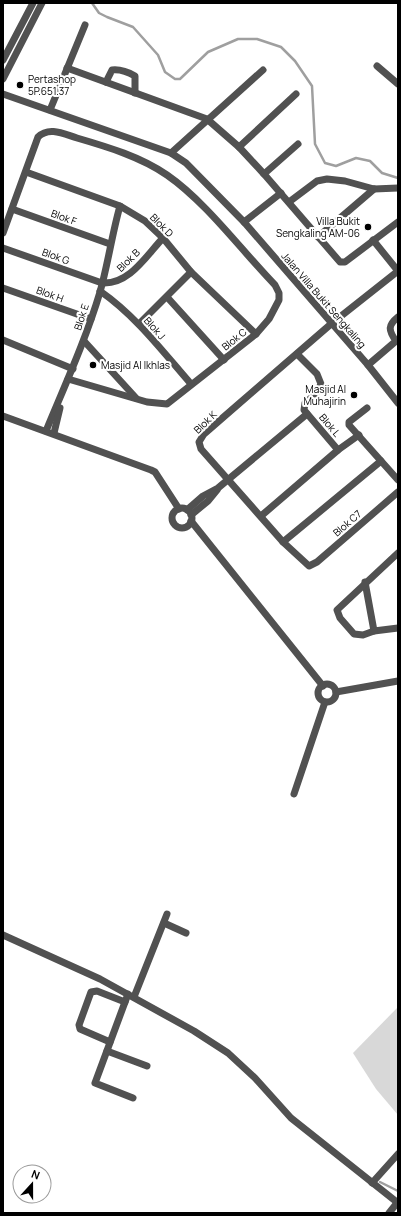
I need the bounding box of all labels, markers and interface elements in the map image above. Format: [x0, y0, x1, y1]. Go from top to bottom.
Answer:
place label: Pertashop 5P.651.37 [28, 72, 76, 98]
marker: Pertashop 5P.651.37 [15, 80, 25, 90]
street label: Blok F [49, 206, 79, 228]
street label: Blok D [147, 210, 177, 240]
place label: Villa Bukit Sengkaling AM-06 [276, 214, 360, 240]
marker: Villa Bukit Sengkaling AM-06 [363, 222, 373, 232]
street label: Blok G [40, 245, 72, 267]
street label: Blok B [113, 245, 143, 275]
street label: Jalan Villa Bukit Sengkaling [279, 249, 370, 351]
street label: Blok H [34, 283, 66, 305]
street label: Blok E [70, 302, 92, 332]
street label: Blok J [141, 314, 169, 342]
street label: Blok C [219, 325, 249, 353]
place label: Masjid Al Ikhlas [101, 358, 170, 372]
marker: Masjid Al Ikhlas [88, 360, 98, 370]
place label: Masjid Al Muhajirin [303, 382, 346, 408]
marker: Masjid Al Muhajirin [349, 390, 359, 400]
street label: Blok K [190, 407, 220, 437]
street label: Blok L [316, 410, 344, 440]
street label: Blok C7 [330, 507, 364, 539]
north arrow [12, 1164, 52, 1204]
text: N [29, 1166, 42, 1183]

